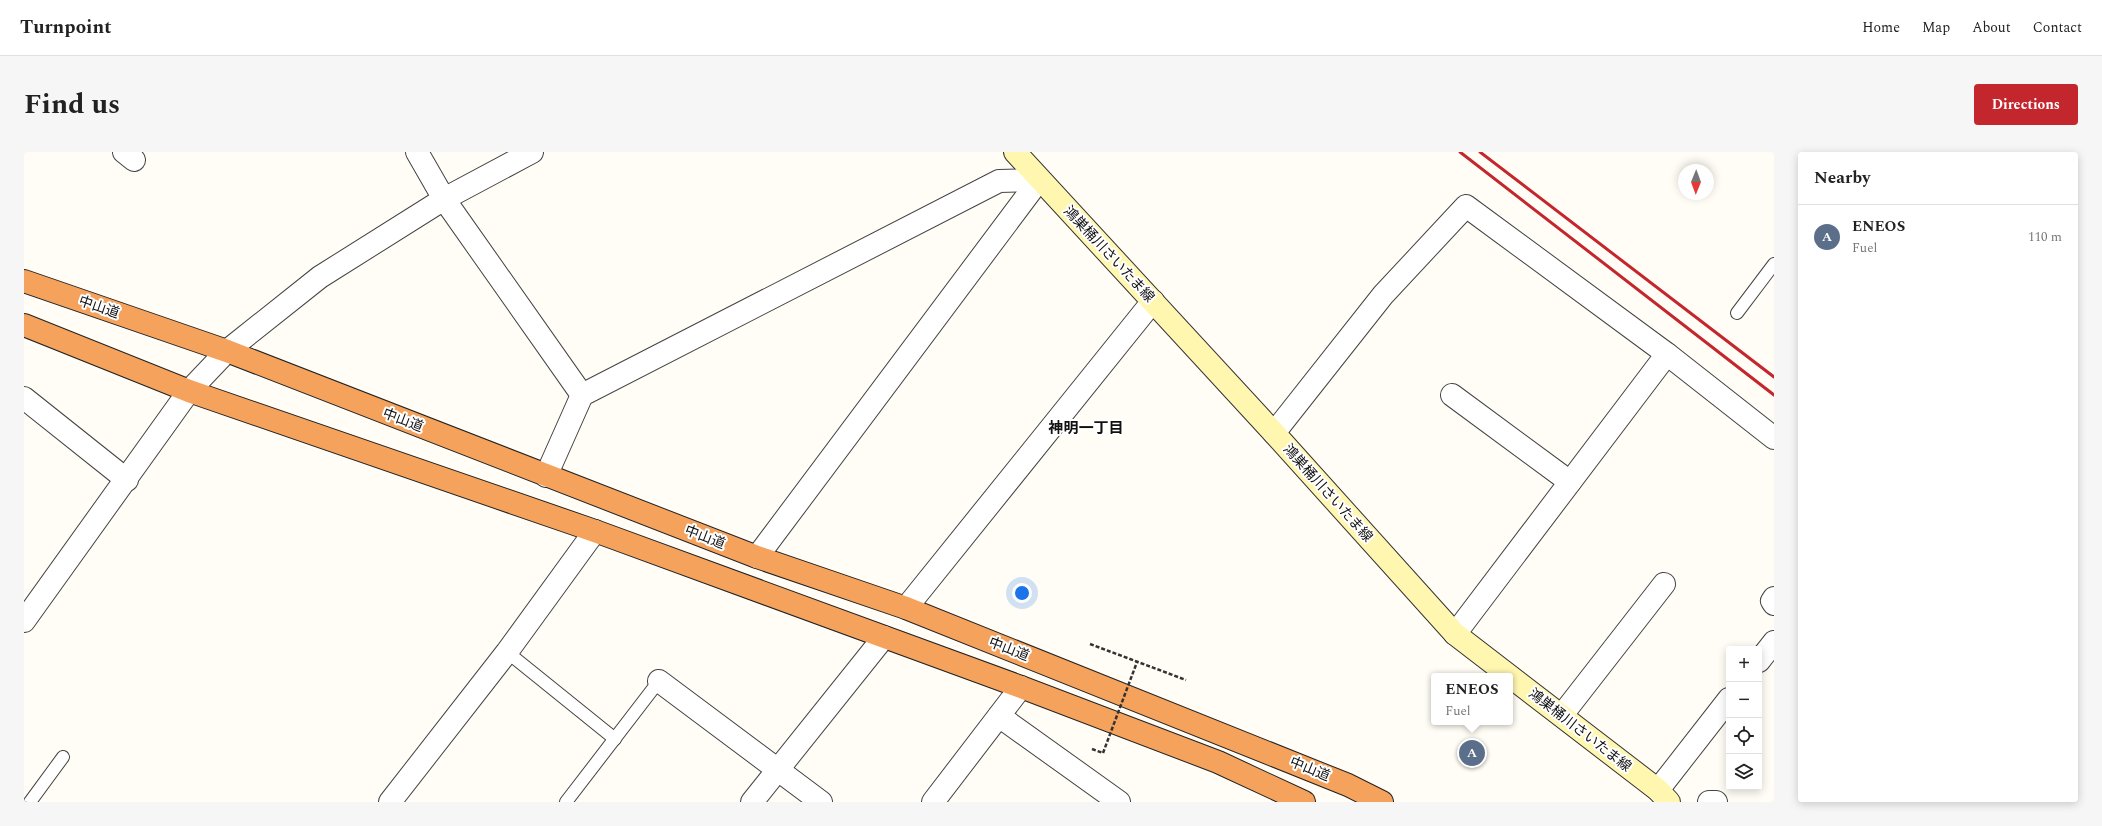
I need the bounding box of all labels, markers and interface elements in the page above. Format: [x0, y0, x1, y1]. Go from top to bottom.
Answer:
text: Turnpoint [20, 13, 112, 42]
text: Home [1862, 17, 1900, 38]
text: Map [1922, 17, 1950, 38]
text: About [1972, 17, 2011, 38]
text: Contact [2033, 17, 2082, 38]
text: Find us [24, 83, 120, 126]
button: Directions [1974, 84, 2078, 125]
north arrow [1678, 164, 1714, 200]
text: Nearby [1814, 165, 1870, 191]
street label: 鴻巣桶川さいたま線 [1058, 201, 1160, 307]
text: ENEOS [1852, 215, 1905, 238]
text: A [1822, 227, 1832, 247]
text: 110 m [2028, 227, 2062, 247]
text: Fuel [1852, 238, 1877, 258]
street label: 中山道 [76, 290, 122, 324]
street label: 中山道 [380, 403, 426, 437]
district label: 神明一丁目 [1047, 417, 1124, 440]
street label: 鴻巣桶川さいたま線 [1278, 439, 1378, 547]
street label: 中山道 [682, 520, 728, 554]
your location [1012, 583, 1032, 603]
street label: 中山道 [986, 632, 1032, 666]
map controls [1726, 646, 1762, 790]
button: + [1726, 646, 1762, 682]
popup [1431, 673, 1513, 725]
text: ENEOS [1445, 678, 1499, 701]
button: − [1726, 682, 1762, 718]
street label: 鴻巣桶川さいたま線 [1524, 683, 1636, 777]
text: Fuel [1445, 701, 1471, 721]
button: locate [1726, 718, 1762, 754]
pin: A [1459, 738, 1485, 768]
street label: 中山道 [1287, 751, 1333, 787]
button: layers [1726, 754, 1762, 790]

